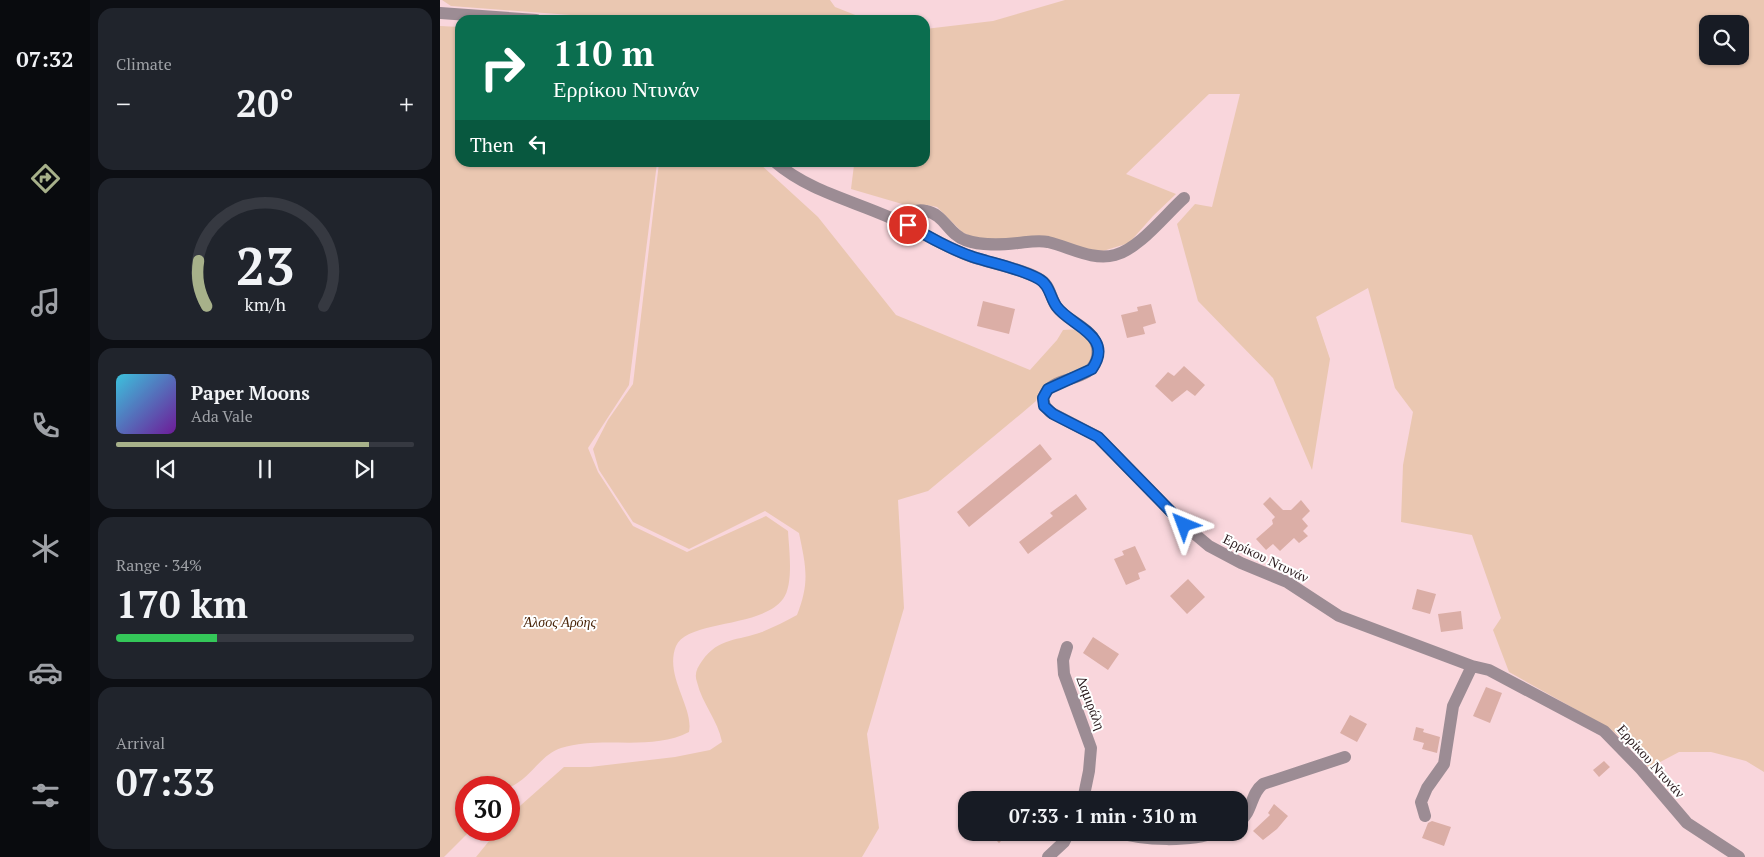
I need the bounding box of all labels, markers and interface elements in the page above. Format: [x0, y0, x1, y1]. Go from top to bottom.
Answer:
map controls [1699, 15, 1749, 65]
button: search [1699, 15, 1749, 65]
text: 110 m [553, 30, 654, 76]
icon: right [470, 35, 535, 100]
text: 07:32 [16, 44, 74, 73]
text: Climate [116, 53, 172, 75]
text: Ερρίκου Ντυνάν [553, 74, 699, 103]
text: 20° [236, 78, 294, 128]
text: − [116, 85, 131, 122]
text: + [399, 85, 414, 122]
icon: left [524, 130, 552, 158]
text: Then [470, 132, 514, 157]
icon: directions [28, 161, 63, 196]
pin [887, 204, 929, 246]
icon: arrive [894, 211, 922, 239]
text: 23 [236, 231, 294, 300]
icon: music [28, 285, 63, 320]
text: km/h [244, 292, 286, 316]
text: Paper Moons [191, 380, 310, 405]
text: Ada Vale [191, 405, 253, 427]
icon: phone [28, 408, 63, 443]
icon: previous [152, 455, 180, 483]
icon: pause [251, 455, 279, 483]
icon: next [350, 455, 378, 483]
position arrow [1157, 498, 1209, 550]
street label: Ερρίκου Ντυνάν [1220, 529, 1312, 586]
icon: climate [28, 531, 63, 566]
text: Range · 34% [116, 554, 202, 576]
text: 170 km [116, 579, 248, 629]
park label: Άλσος Αρόης [523, 612, 597, 631]
icon: car [28, 655, 63, 690]
street label: Δαμιράλη [1072, 673, 1110, 733]
street label: Ερρίκου Ντυνάν [1613, 720, 1690, 802]
text: Arrival [116, 732, 165, 754]
text: 07:33 [116, 757, 215, 807]
speed limit sign: 30 [455, 776, 520, 841]
icon: filters [28, 778, 63, 813]
text: 07:33 · 1 min · 310 m [1009, 803, 1197, 828]

